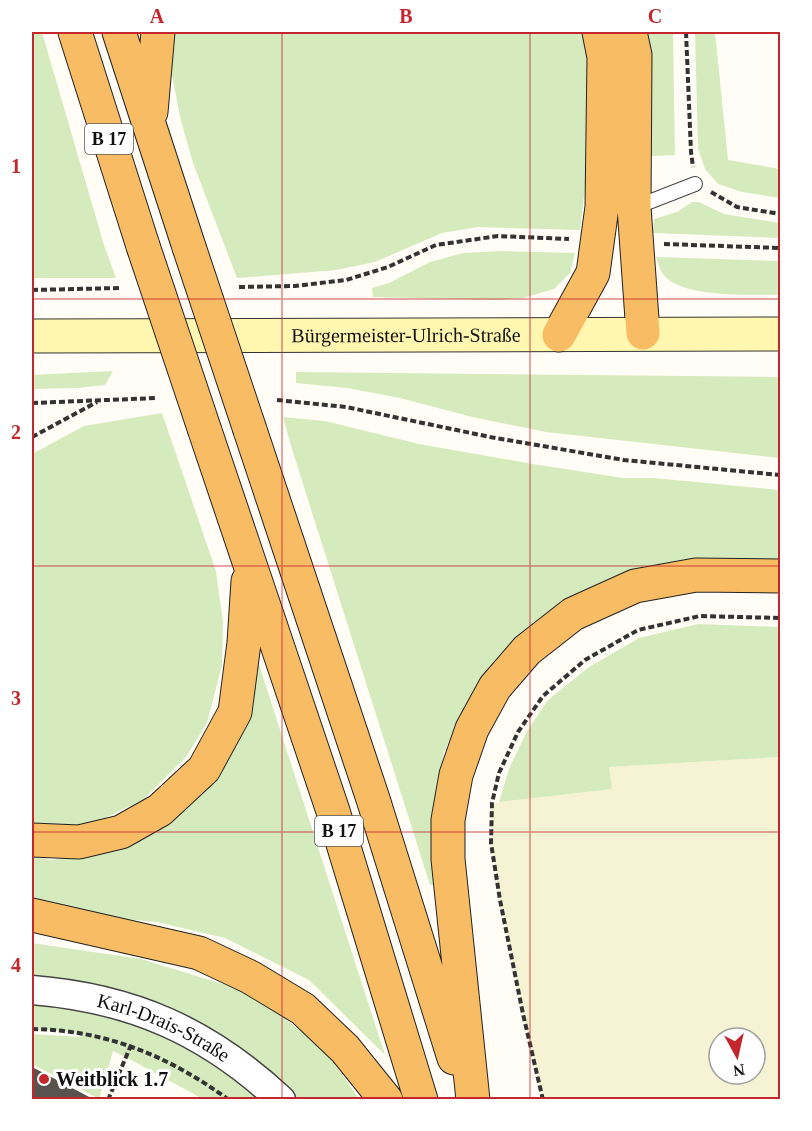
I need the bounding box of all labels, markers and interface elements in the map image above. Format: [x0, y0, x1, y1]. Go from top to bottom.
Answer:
text: A [150, 5, 165, 27]
text: B [399, 5, 413, 27]
text: C [648, 5, 662, 27]
road number: B 17 [85, 124, 133, 154]
text: 1 [11, 155, 21, 177]
street label: Bürgermeister-Ulrich-Straße [291, 324, 521, 347]
text: 2 [11, 421, 21, 443]
text: 3 [11, 687, 21, 709]
road number: B 17 [315, 816, 363, 846]
text: 4 [11, 954, 21, 976]
street label: Karl-Drais-Straße [95, 989, 234, 1066]
north arrow [707, 1026, 767, 1086]
text: N [732, 1061, 746, 1080]
place label: Weitblick 1.7 [56, 1068, 168, 1090]
marker: Weitblick 1.7 [37, 1072, 51, 1086]

